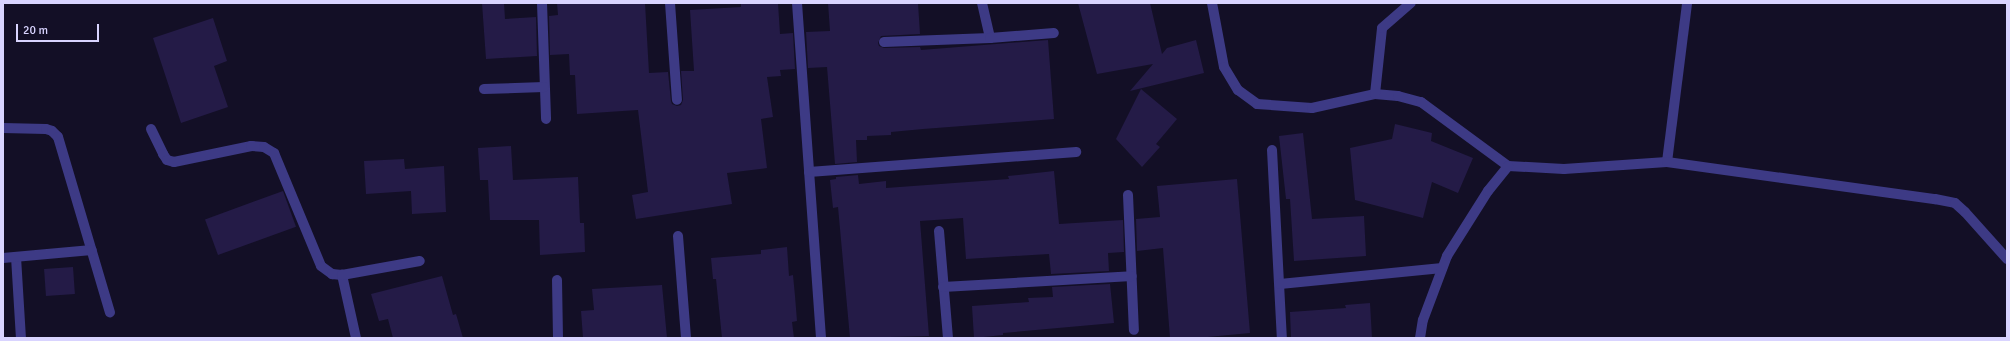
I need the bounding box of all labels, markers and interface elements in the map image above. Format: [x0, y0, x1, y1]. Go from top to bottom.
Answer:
scale bar [18, 16, 101, 42]
text: 20 m [23, 23, 48, 38]

